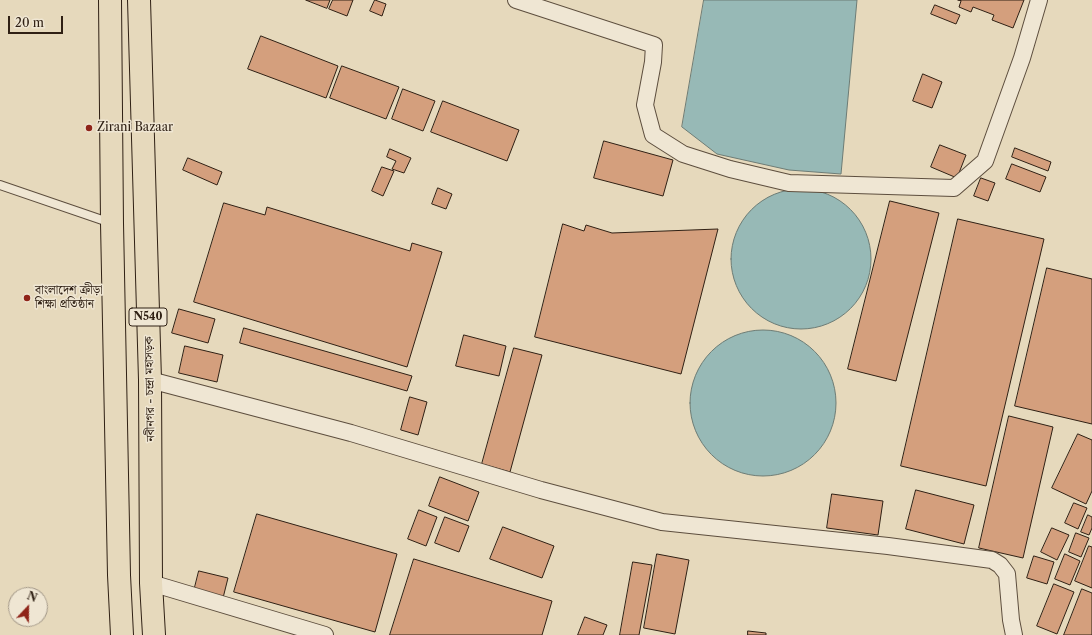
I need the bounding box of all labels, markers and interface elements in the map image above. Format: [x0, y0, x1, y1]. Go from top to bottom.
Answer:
scale bar [10, 8, 65, 34]
text: 20 m [15, 15, 44, 30]
place label: Zirani Bazaar [97, 121, 173, 135]
marker: Zirani Bazaar [84, 123, 94, 133]
place label: বাংলাদেশ ক্রীড়া শিক্ষা প্রতিষ্ঠান [35, 284, 103, 312]
marker: বাংলাদেশ ক্রীড়া শিক্ষা প্রতিষ্ঠান [22, 293, 32, 303]
road number: N540 [129, 308, 167, 326]
street label: নবীনগর - চন্দ্রা মহাসড়ক [142, 336, 158, 442]
north arrow [8, 587, 48, 627]
text: N [25, 589, 39, 605]

